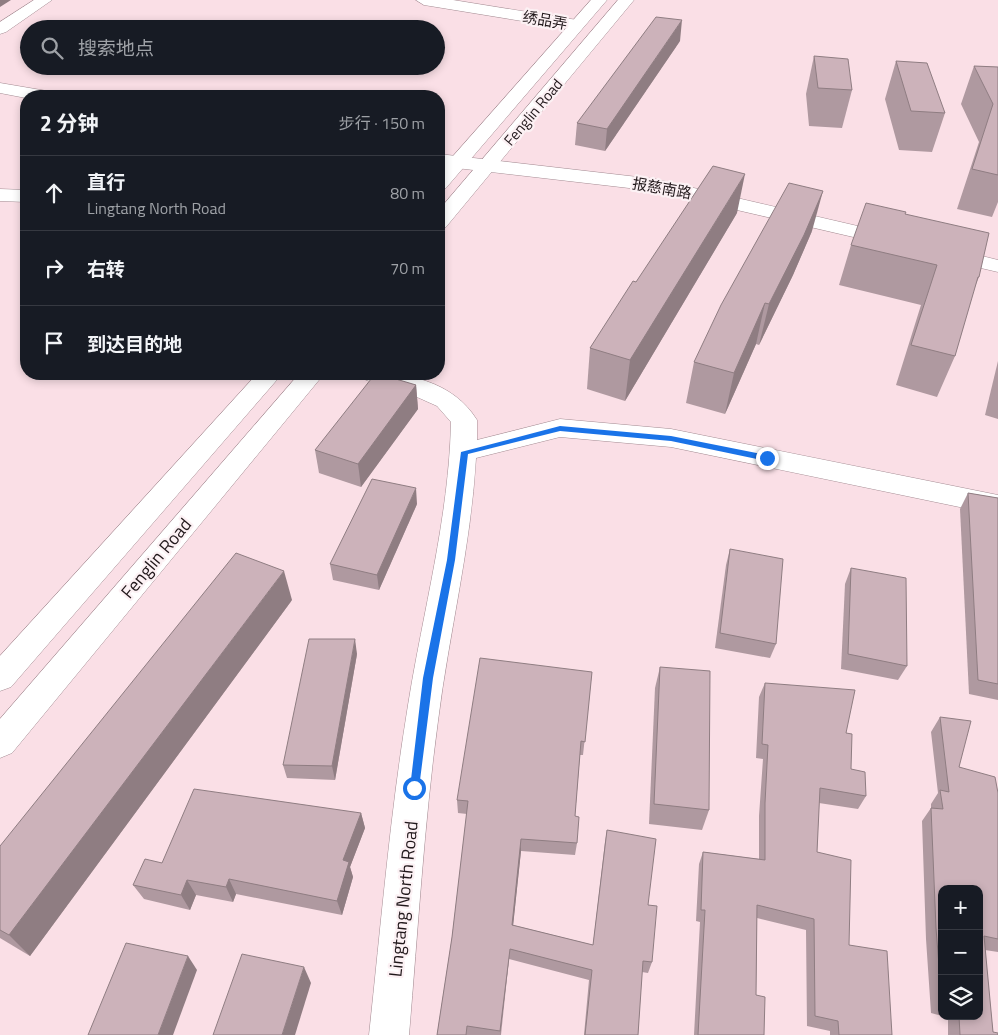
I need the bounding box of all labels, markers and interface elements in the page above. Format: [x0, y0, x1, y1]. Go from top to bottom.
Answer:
street label: 绣品弄 [521, 5, 569, 35]
search box [20, 20, 445, 75]
text: 搜索地点 [78, 33, 154, 62]
icon: search [38, 34, 66, 62]
street label: Fenglin Road [498, 73, 568, 151]
text: 2 分钟 [40, 107, 98, 139]
text: 步行 · 150 m [339, 111, 425, 135]
text: 直行 [87, 167, 125, 196]
street label: 报慈南路 [630, 171, 694, 205]
icon: ahead [40, 179, 68, 207]
text: 80 m [390, 181, 425, 205]
text: Lingtang North Road [87, 196, 226, 220]
icon: right [40, 254, 68, 282]
text: 右转 [87, 254, 125, 283]
text: 70 m [390, 256, 425, 280]
icon: arrive [40, 329, 68, 357]
text: 到达目的地 [87, 329, 182, 358]
route end [756, 447, 779, 470]
street label: Fenglin Road [114, 512, 198, 604]
route start [403, 777, 426, 800]
street label: Lingtang North Road [381, 820, 425, 978]
map controls [938, 885, 983, 1020]
button: + [938, 885, 983, 930]
button: − [938, 930, 983, 975]
button: layers [938, 975, 983, 1020]

